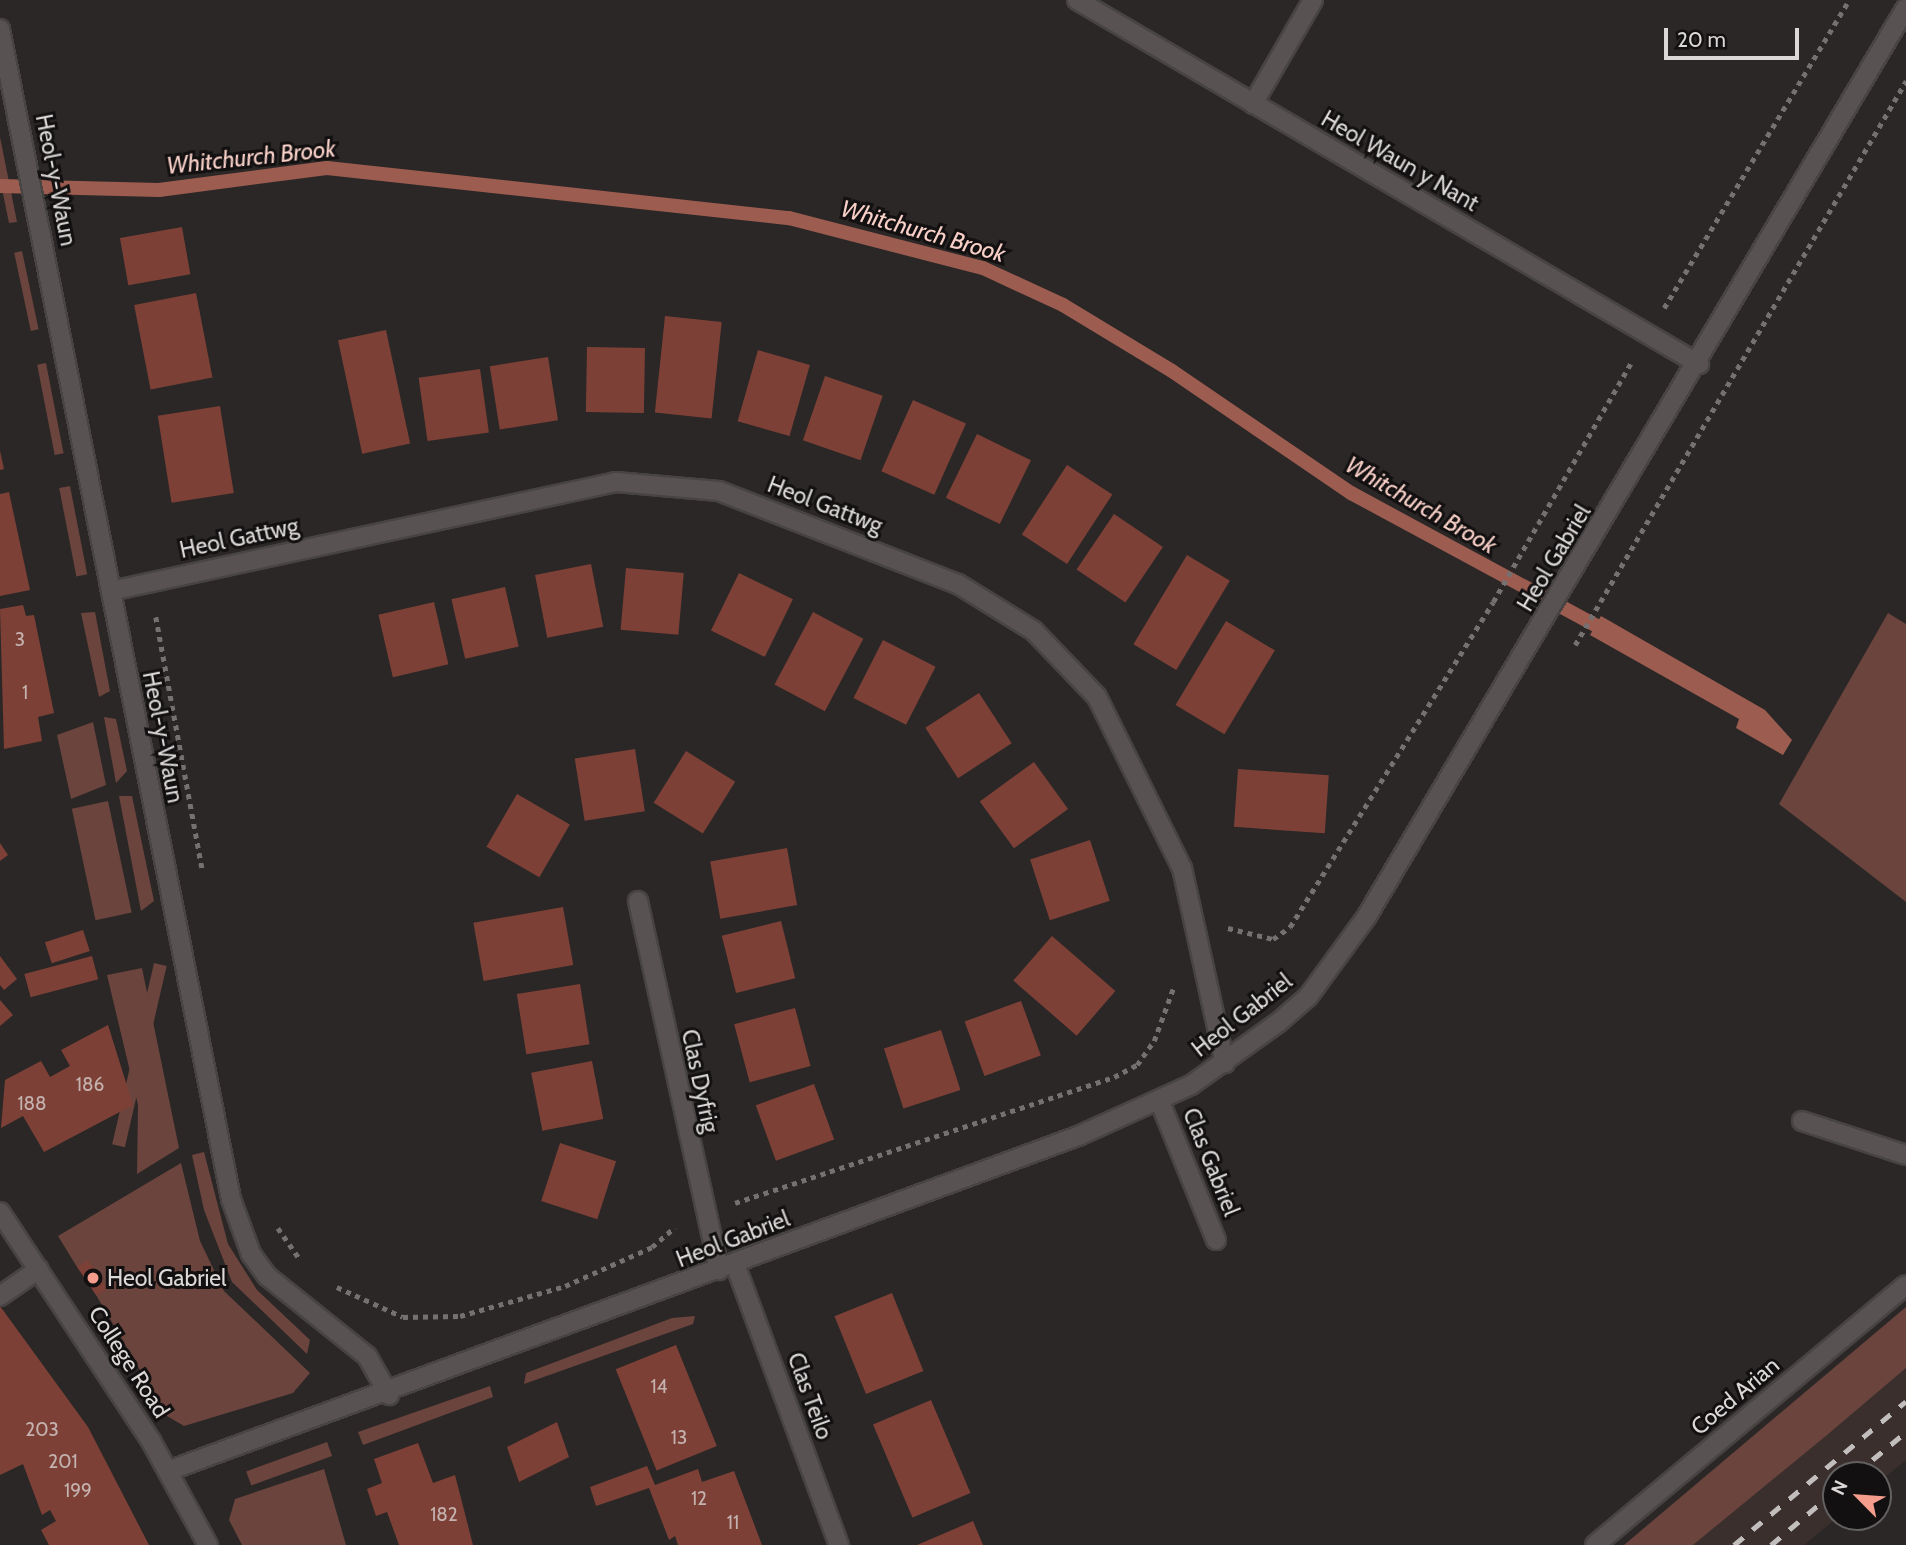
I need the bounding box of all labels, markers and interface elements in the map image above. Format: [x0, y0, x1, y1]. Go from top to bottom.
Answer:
scale bar [1668, 14, 1803, 58]
text: 20 m [1677, 27, 1726, 52]
street label: Heol Waun y Nant [1316, 105, 1484, 217]
street label: Heol-y-Waun [30, 112, 82, 248]
water label: Whitchurch Brook [165, 134, 337, 180]
water label: Whitchurch Brook [837, 194, 1009, 268]
water label: Whitchurch Brook [1340, 450, 1502, 560]
street label: Heol Gattwg [764, 470, 886, 540]
street label: Heol Gabriel [1511, 500, 1597, 616]
street label: Heol Gattwg [177, 512, 301, 564]
house number: 3 [15, 629, 25, 651]
street label: Heol-y-Waun [137, 669, 189, 805]
house number: 1 [22, 682, 28, 704]
street label: Heol Gabriel [1186, 967, 1298, 1063]
street label: Clas Dyfrig [676, 1027, 724, 1135]
house number: 186 [76, 1074, 104, 1096]
house number: 188 [17, 1093, 47, 1115]
street label: Clas Gabriel [1177, 1104, 1245, 1220]
street label: Heol Gabriel [672, 1205, 794, 1273]
place label: Heol Gabriel [107, 1264, 227, 1292]
marker: Heol Gabriel [85, 1270, 101, 1286]
street label: College Road [83, 1301, 175, 1423]
street label: Clas Teilo [782, 1349, 838, 1443]
street label: Coed Arian [1685, 1351, 1785, 1441]
house number: 14 [650, 1376, 668, 1398]
house number: 203 [25, 1419, 59, 1441]
house number: 13 [671, 1427, 687, 1449]
house number: 201 [48, 1451, 78, 1473]
north arrow [1822, 1461, 1892, 1531]
text: N [1826, 1477, 1853, 1499]
house number: 199 [64, 1480, 92, 1502]
house number: 12 [691, 1488, 707, 1510]
house number: 182 [430, 1504, 458, 1526]
house number: 11 [727, 1512, 739, 1534]

